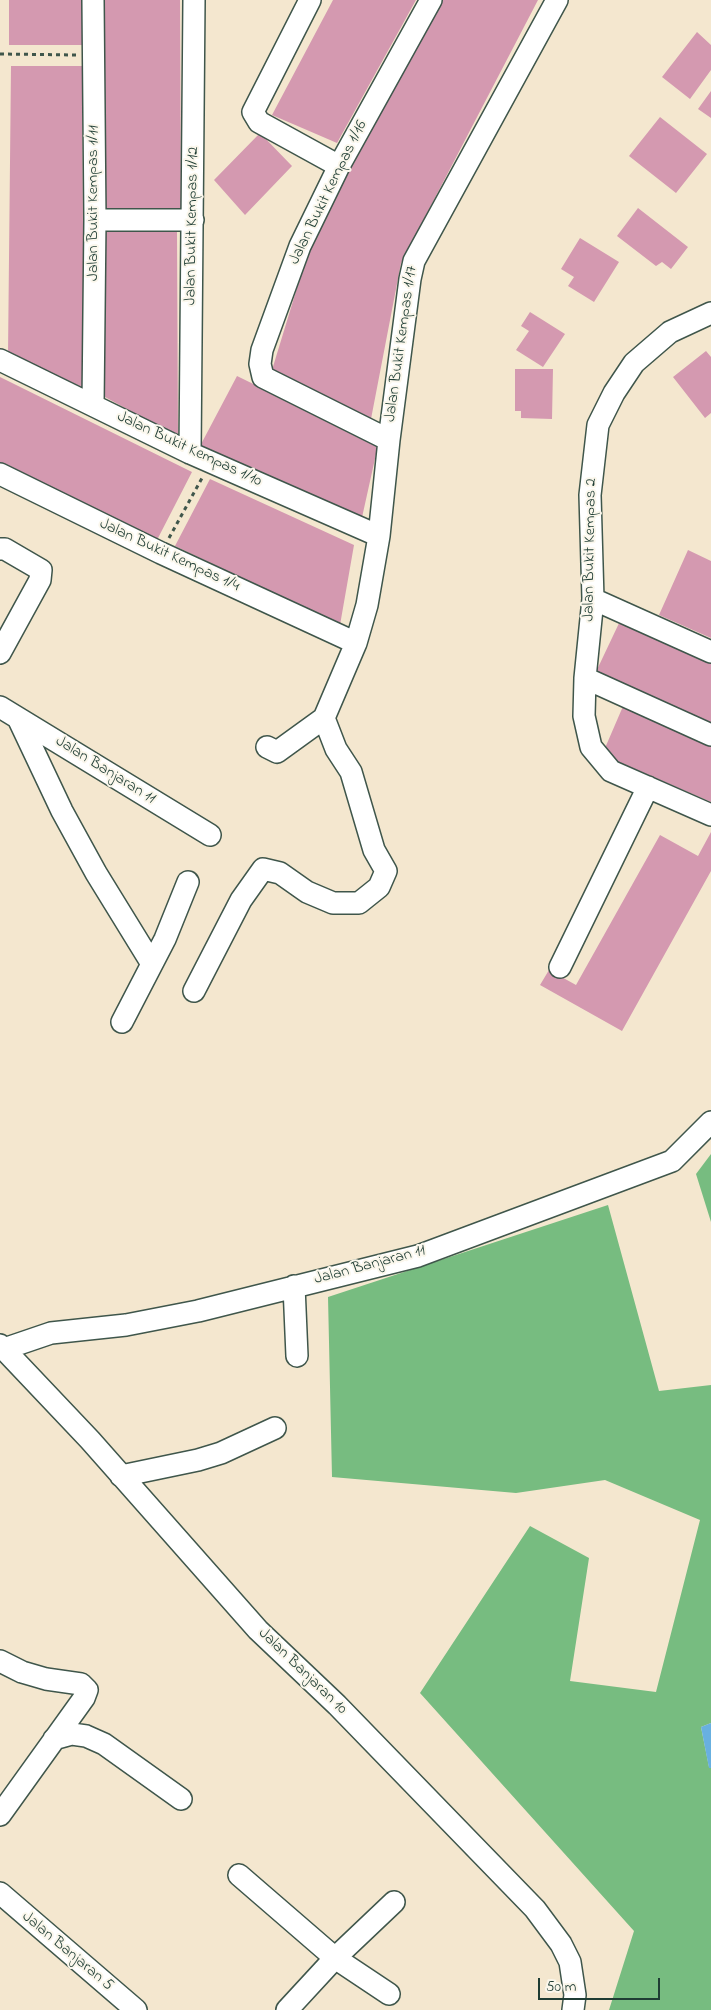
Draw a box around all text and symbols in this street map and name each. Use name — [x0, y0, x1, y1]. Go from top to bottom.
street label: Jalan Bukit Kempas 1/16 — [286, 118, 372, 268]
street label: Jalan Bukit Kempas 1/11 — [84, 125, 104, 281]
street label: Jalan Bukit Kempas 1/12 — [182, 146, 204, 306]
street label: Jalan Bukit Kempas 1/17 — [382, 265, 422, 423]
street label: Jalan Bukit Kempas 1/10 — [113, 408, 265, 492]
street label: Jalan Bukit Kempas 2 — [580, 478, 602, 622]
street label: Jalan Bukit Kempas 1/4 — [96, 515, 242, 597]
street label: Jalan Banjaran 11 — [51, 733, 159, 809]
street label: Jalan Banjaran 11 — [312, 1242, 428, 1290]
street label: Jalan Banjaran 10 — [254, 1625, 350, 1719]
street label: Jalan Banjaran 5 — [17, 1908, 117, 1996]
scale bar — [541, 1968, 664, 2000]
text: 50 m — [546, 1976, 576, 1998]

